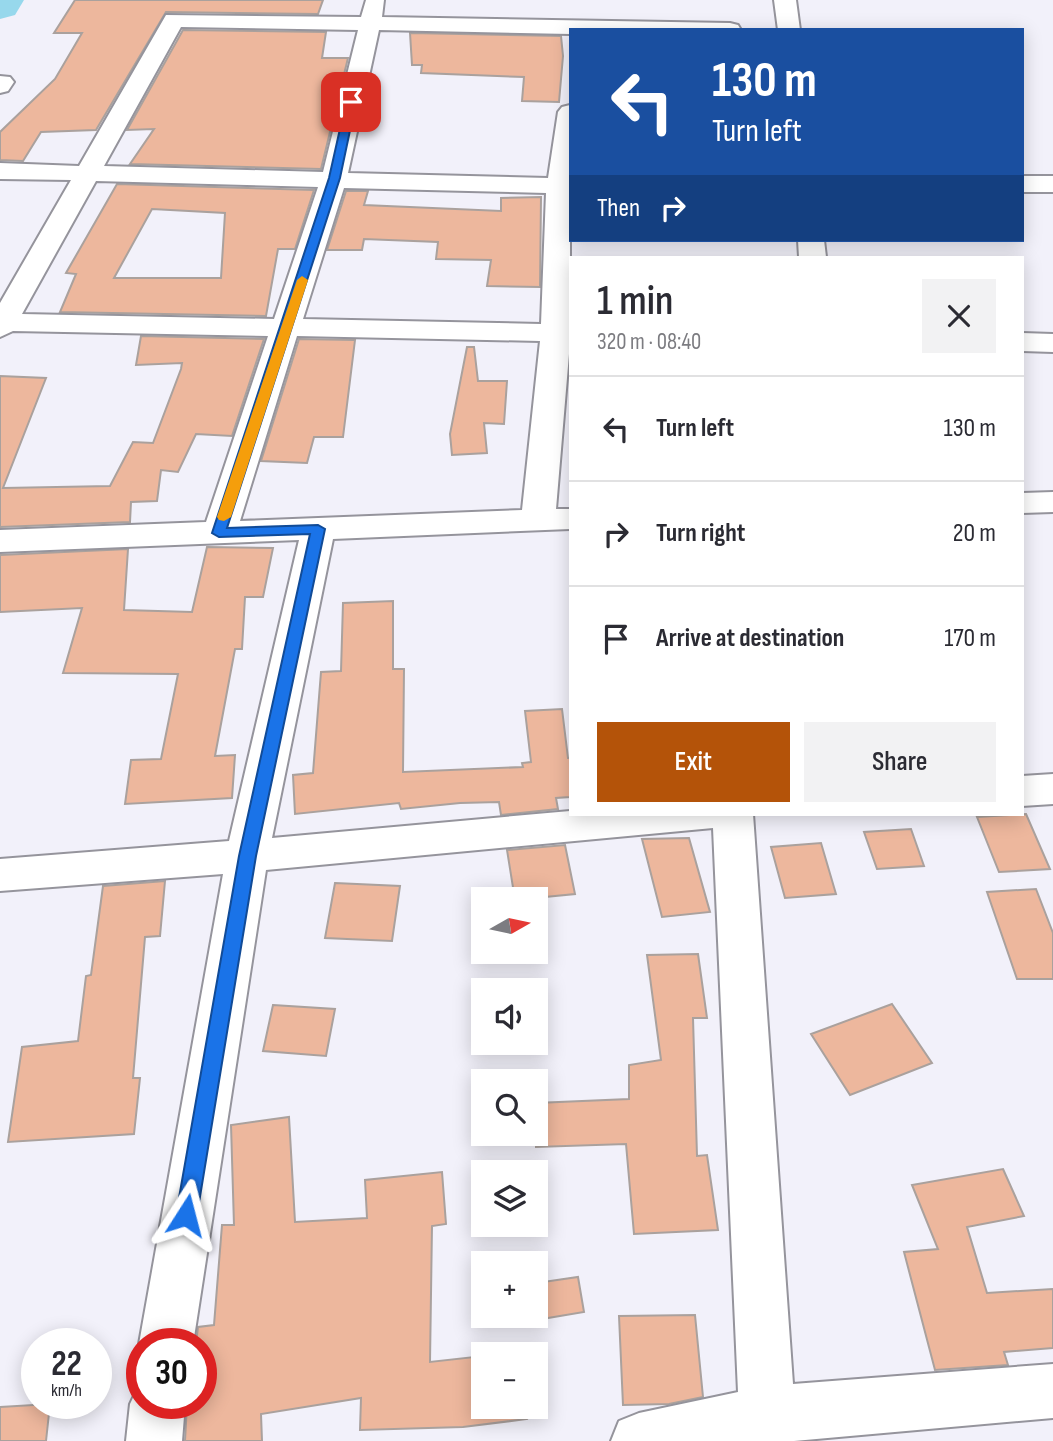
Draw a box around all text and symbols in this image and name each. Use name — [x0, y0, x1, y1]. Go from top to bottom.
text: 130 m — [712, 52, 817, 111]
icon: left — [597, 56, 688, 147]
pin — [321, 72, 381, 132]
icon: arrive — [332, 83, 370, 121]
text: Turn left — [712, 112, 802, 151]
icon: right — [654, 189, 692, 227]
text: Then — [597, 193, 640, 224]
text: 1 min — [597, 276, 673, 327]
button: close — [922, 279, 996, 353]
text: 320 m · 08:40 — [597, 328, 701, 356]
icon: left — [597, 410, 635, 448]
text: Turn left — [656, 413, 734, 444]
text: 130 m — [944, 413, 996, 444]
icon: right — [597, 515, 635, 553]
text: Turn right — [656, 518, 745, 549]
text: 20 m — [953, 518, 996, 549]
icon: arrive — [597, 620, 635, 658]
text: Arrive at destination — [656, 623, 844, 654]
text: 170 m — [944, 623, 996, 654]
button: Exit — [597, 722, 790, 802]
button: Share — [804, 722, 996, 802]
north arrow — [471, 887, 548, 964]
map controls — [471, 887, 548, 1419]
button: sound — [471, 978, 548, 1055]
button: search — [471, 1069, 548, 1146]
button: layers — [471, 1160, 548, 1237]
position arrow — [149, 1178, 223, 1252]
button: + — [471, 1251, 548, 1328]
speed limit sign: 30 — [126, 1328, 217, 1419]
button: − — [471, 1342, 548, 1419]
text: 22 — [51, 1343, 82, 1386]
text: km/h — [51, 1380, 82, 1401]

